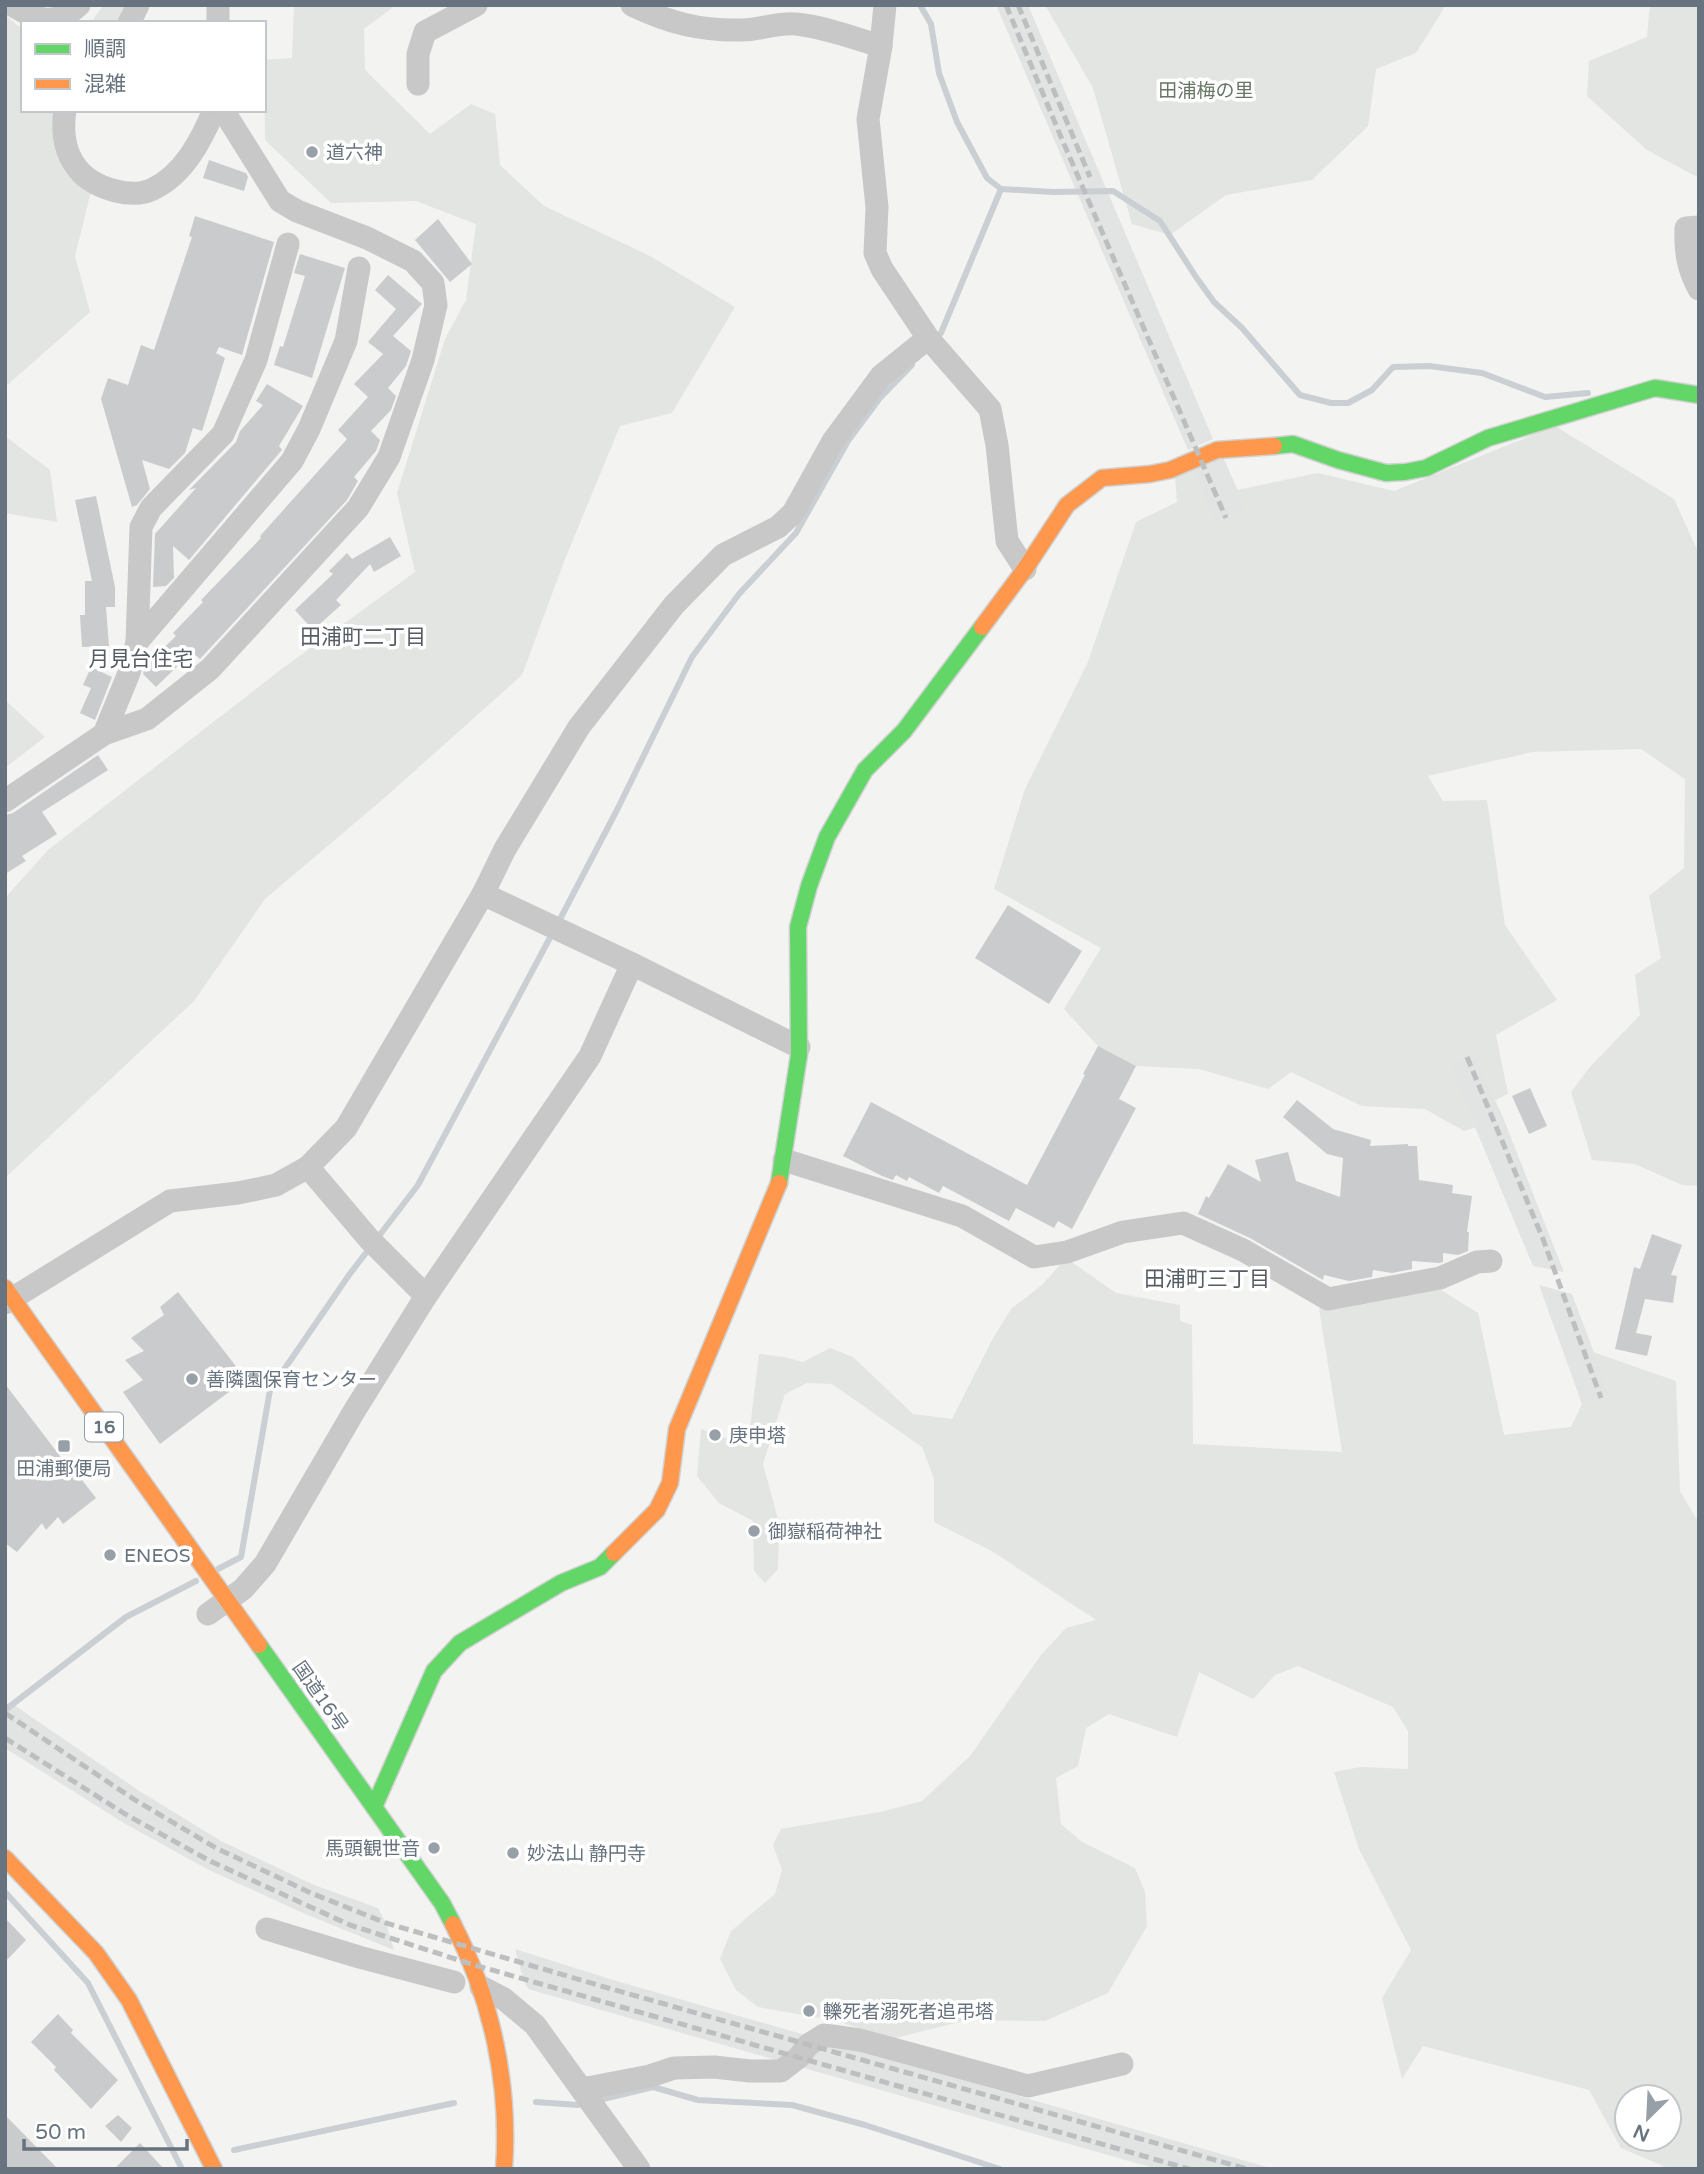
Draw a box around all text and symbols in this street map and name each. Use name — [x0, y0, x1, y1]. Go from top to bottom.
legend — [21, 21, 266, 112]
text: 順調 — [84, 37, 126, 62]
text: 混雑 — [84, 72, 126, 97]
park label: 田浦梅の里 — [1158, 80, 1254, 102]
place label: 道六神 — [326, 142, 383, 164]
marker: 道六神 — [304, 144, 320, 160]
district label: 田浦町二丁目 — [300, 625, 426, 650]
district label: 月見台住宅 — [89, 647, 194, 672]
district label: 田浦町三丁目 — [1144, 1267, 1270, 1292]
place label: 善隣園保育センター — [206, 1369, 377, 1391]
marker: 善隣園保育センター — [184, 1371, 200, 1387]
road number: 16 — [85, 1412, 123, 1442]
place label: 庚申塔 — [729, 1425, 786, 1447]
marker: 庚申塔 — [707, 1427, 723, 1443]
marker: 田浦郵便局 — [56, 1438, 72, 1454]
place label: 田浦郵便局 — [16, 1458, 112, 1480]
place label: 御嶽稲荷神社 — [768, 1521, 882, 1543]
marker: 御嶽稲荷神社 — [746, 1523, 762, 1539]
place label: ENEOS — [124, 1545, 191, 1567]
marker: ENEOS — [102, 1547, 118, 1563]
street label: 国道16号 — [288, 1657, 352, 1736]
place label: 馬頭観世音 — [325, 1838, 420, 1860]
marker: 馬頭観世音 — [426, 1840, 442, 1856]
place label: 妙法山 静円寺 — [527, 1843, 646, 1865]
marker: 妙法山 静円寺 — [505, 1845, 521, 1861]
place label: 轢死者溺死者追弔塔 — [823, 2001, 994, 2023]
marker: 轢死者溺死者追弔塔 — [801, 2003, 817, 2019]
north arrow — [1613, 2083, 1683, 2153]
scale bar — [24, 2108, 187, 2152]
text: N — [1630, 2119, 1653, 2146]
text: 50 m — [35, 2120, 86, 2145]

